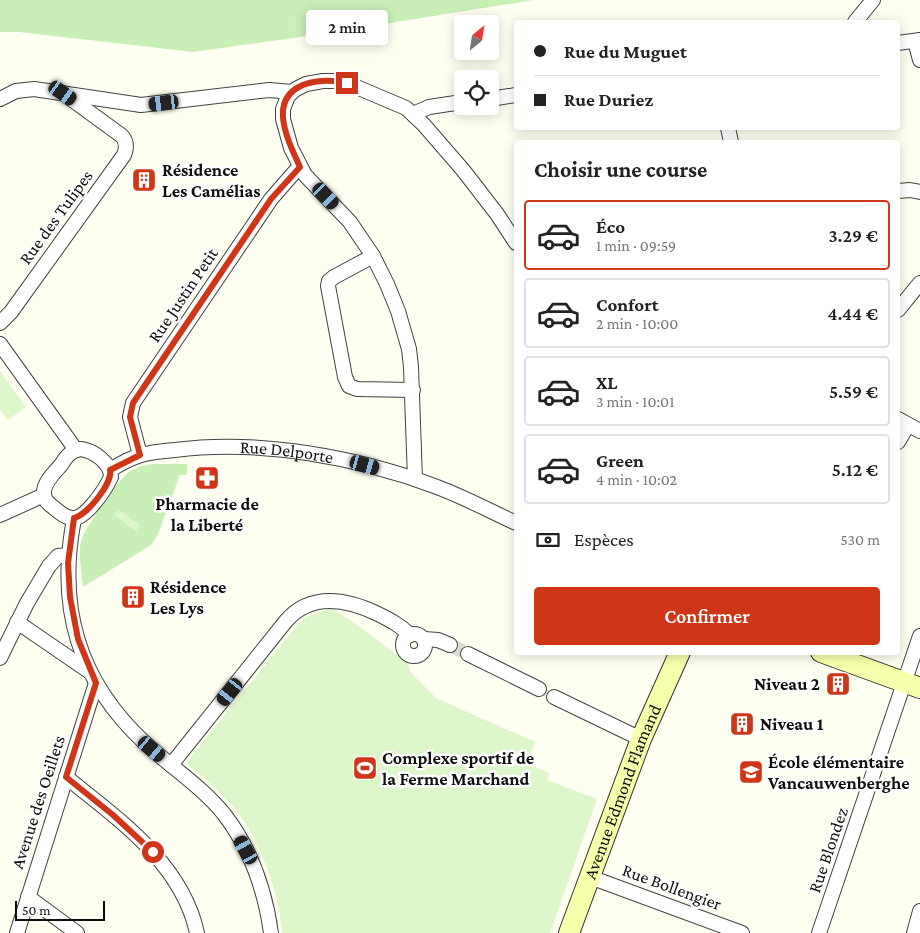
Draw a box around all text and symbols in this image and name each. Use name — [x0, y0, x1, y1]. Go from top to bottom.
callout: 2 min — [306, 11, 388, 46]
north arrow — [454, 15, 499, 60]
map controls — [454, 15, 499, 115]
text: 2 min — [328, 19, 366, 36]
text: Rue du Muguet — [564, 41, 687, 62]
button: locate — [454, 70, 499, 115]
route end — [336, 72, 358, 94]
car — [46, 78, 79, 108]
text: Rue Duriez — [564, 89, 653, 110]
car — [148, 94, 179, 112]
text: Choisir une course — [534, 157, 707, 182]
place label: Résidence Les Camélias — [162, 160, 261, 201]
street label: Rue des Tulipes — [15, 166, 97, 268]
building icon: Résidence Les Camélias — [131, 167, 157, 193]
car — [310, 180, 341, 212]
icon: car — [536, 213, 581, 258]
text: Éco — [596, 216, 625, 237]
text: 3.29 € — [829, 225, 878, 246]
text: 1 min · 09:59 — [596, 237, 676, 254]
street label: Rue Justin Petit — [144, 243, 223, 346]
icon: car — [536, 291, 581, 336]
text: Confort — [596, 294, 659, 315]
text: 4.44 € — [827, 303, 878, 324]
text: 2 min · 10:00 — [596, 315, 678, 332]
icon: car — [536, 369, 581, 414]
text: XL — [596, 372, 618, 393]
text: 5.59 € — [829, 381, 878, 402]
text: 3 min · 10:01 — [596, 393, 674, 410]
street label: Rue Delporte — [240, 437, 335, 467]
icon: car — [536, 447, 581, 492]
text: Green — [596, 450, 644, 471]
car — [348, 454, 381, 476]
text: 5.12 € — [832, 459, 878, 480]
pharmacy icon: Pharmacie de la Liberté — [194, 465, 220, 491]
text: 4 min · 10:02 — [596, 471, 677, 488]
place label: Pharmacie de la Liberté — [155, 494, 259, 535]
icon: cash — [534, 526, 562, 554]
text: Espèces — [574, 529, 634, 550]
text: 530 m — [840, 531, 880, 548]
place label: Résidence Les Lys — [150, 577, 227, 618]
building icon: Résidence Les Lys — [120, 584, 146, 610]
button: Confirmer — [534, 587, 880, 645]
building icon: Niveau 2 — [825, 671, 851, 697]
place label: Niveau 2 — [754, 674, 820, 694]
car — [214, 676, 245, 708]
street label: Avenue Edmond Flamand — [580, 701, 665, 882]
building icon: Niveau 1 — [729, 711, 755, 737]
place label: Niveau 1 — [760, 714, 824, 734]
street label: Avenue des Oeillets — [7, 733, 69, 871]
car — [135, 734, 168, 764]
place label: Complexe sportif de la Ferme Marchand — [382, 748, 534, 789]
place label: École élémentaire Vancauwenberghe — [767, 752, 910, 793]
sports icon: Complexe sportif de la Ferme Marchand — [352, 755, 378, 781]
school or university icon: École élémentaire Vancauwenberghe — [738, 759, 764, 785]
street label: Rue Blondez — [804, 804, 852, 895]
car — [232, 833, 259, 867]
route start — [142, 841, 164, 863]
street label: Rue Bollengier — [620, 860, 725, 914]
scale bar — [15, 898, 105, 921]
text: 50 m — [22, 902, 50, 918]

